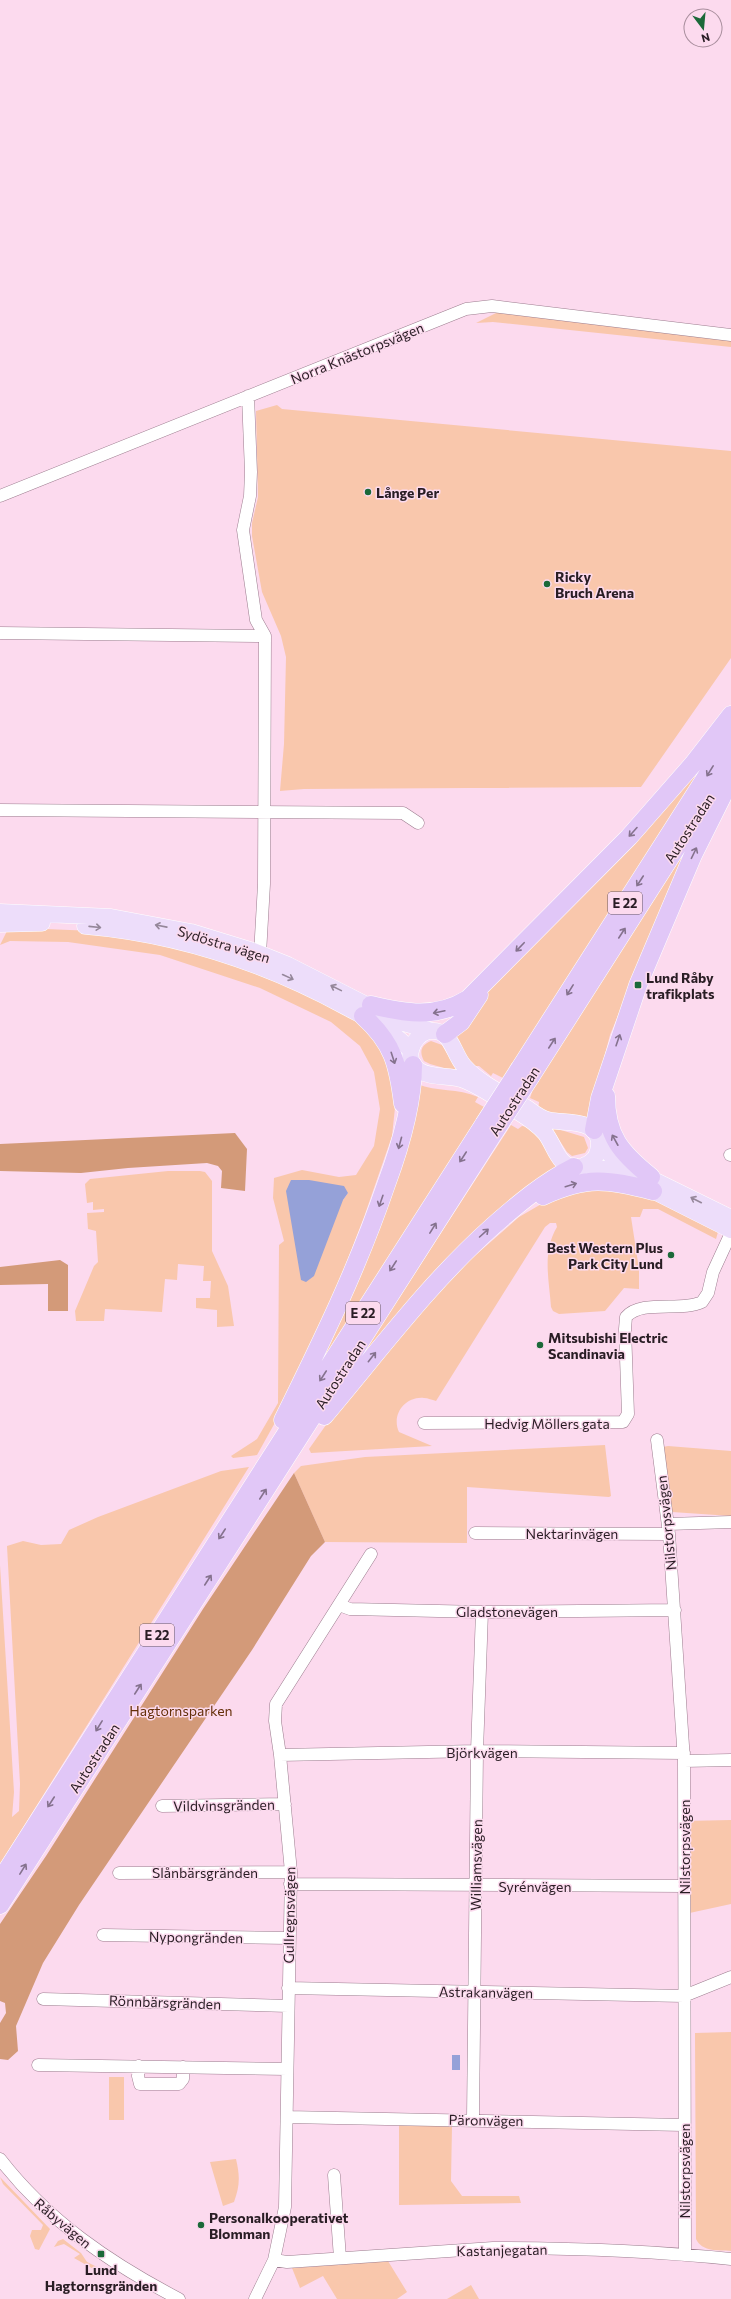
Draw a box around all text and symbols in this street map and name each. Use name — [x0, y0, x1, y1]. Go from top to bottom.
north arrow — [683, 8, 723, 48]
text: N — [700, 31, 712, 45]
street label: Norra Knästorpsvägen — [288, 319, 426, 387]
place label: Långe Per — [376, 484, 439, 501]
marker: Långe Per — [363, 487, 373, 497]
place label: Ricky Bruch Arena — [555, 568, 634, 601]
marker: Ricky Bruch Arena — [542, 579, 552, 589]
one-way arrow — [706, 765, 714, 776]
street label: Autostradan — [660, 790, 718, 866]
one-way arrow — [628, 827, 638, 837]
one-way arrow — [691, 848, 698, 860]
one-way arrow — [636, 875, 644, 886]
road number: E 22 — [608, 892, 642, 914]
one-way arrow — [155, 921, 168, 929]
street label: Sydöstra vägen — [176, 922, 272, 966]
one-way arrow — [88, 923, 101, 931]
one-way arrow — [618, 928, 626, 939]
one-way arrow — [515, 942, 525, 952]
place label: Lund Råby trafikplats — [646, 969, 715, 1002]
one-way arrow — [281, 974, 293, 981]
marker: Lund Råby trafikplats — [633, 980, 643, 990]
one-way arrow — [330, 984, 342, 991]
one-way arrow — [566, 984, 574, 995]
one-way arrow — [432, 1008, 445, 1016]
one-way arrow — [615, 1034, 623, 1046]
one-way arrow — [548, 1038, 556, 1049]
one-way arrow — [390, 1052, 398, 1064]
street label: Autostradan — [485, 1063, 543, 1139]
one-way arrow — [610, 1134, 618, 1146]
one-way arrow — [396, 1137, 403, 1150]
one-way arrow — [459, 1151, 467, 1162]
one-way arrow — [564, 1181, 577, 1188]
one-way arrow — [377, 1194, 384, 1207]
one-way arrow — [690, 1196, 702, 1203]
one-way arrow — [429, 1223, 437, 1234]
one-way arrow — [479, 1229, 490, 1238]
place label: Best Western Plus Park City Lund — [547, 1239, 663, 1272]
marker: Best Western Plus Park City Lund — [666, 1250, 676, 1260]
one-way arrow — [389, 1260, 397, 1271]
road number: E 22 — [346, 1302, 380, 1324]
place label: Mitsubishi Electric Scandinavia — [548, 1329, 668, 1362]
street label: Autostradan — [311, 1336, 369, 1412]
marker: Mitsubishi Electric Scandinavia — [535, 1340, 545, 1350]
one-way arrow — [368, 1351, 376, 1362]
one-way arrow — [319, 1370, 327, 1381]
street label: Hedvig Möllers gata — [484, 1415, 610, 1432]
street label: Nilstorpsvägen — [653, 1475, 679, 1571]
one-way arrow — [259, 1489, 267, 1500]
street label: Nektarinvägen — [526, 1525, 618, 1542]
one-way arrow — [217, 1528, 225, 1540]
one-way arrow — [204, 1574, 212, 1585]
street label: Gladstonevägen — [456, 1603, 558, 1620]
road number: E 22 — [140, 1624, 174, 1646]
one-way arrow — [134, 1684, 142, 1695]
park label: Hagtornsparken — [129, 1702, 233, 1719]
street label: Autostradan — [65, 1720, 123, 1796]
one-way arrow — [95, 1720, 103, 1731]
street label: Björkvägen — [446, 1744, 518, 1761]
one-way arrow — [46, 1796, 54, 1808]
street label: Vildvinsgränden — [173, 1796, 275, 1814]
street label: Nilstorpsvägen — [676, 1799, 693, 1895]
street label: Williamsvägen — [467, 1819, 485, 1911]
one-way arrow — [19, 1864, 27, 1875]
street label: Slånbärsgränden — [152, 1864, 258, 1881]
street label: Gullregnsvägen — [280, 1866, 298, 1964]
street label: Syrénvägen — [499, 1878, 571, 1895]
street label: Nypongränden — [149, 1928, 243, 1946]
street label: Astrakanvägen — [439, 1983, 533, 2001]
street label: Rönnbärsgränden — [109, 1992, 221, 2012]
street label: Päronvägen — [448, 2111, 524, 2129]
street label: Nilstorpsvägen — [676, 2123, 693, 2219]
street label: Råbyvägen — [31, 2194, 95, 2252]
place label: Personalkooperativet Blomman — [209, 2209, 349, 2242]
marker: Personalkooperativet Blomman — [196, 2220, 206, 2230]
street label: Kastanjegatan — [456, 2241, 548, 2259]
marker: Lund Hagtornsgränden — [96, 2249, 106, 2259]
place label: Lund Hagtornsgränden — [45, 2261, 157, 2294]

